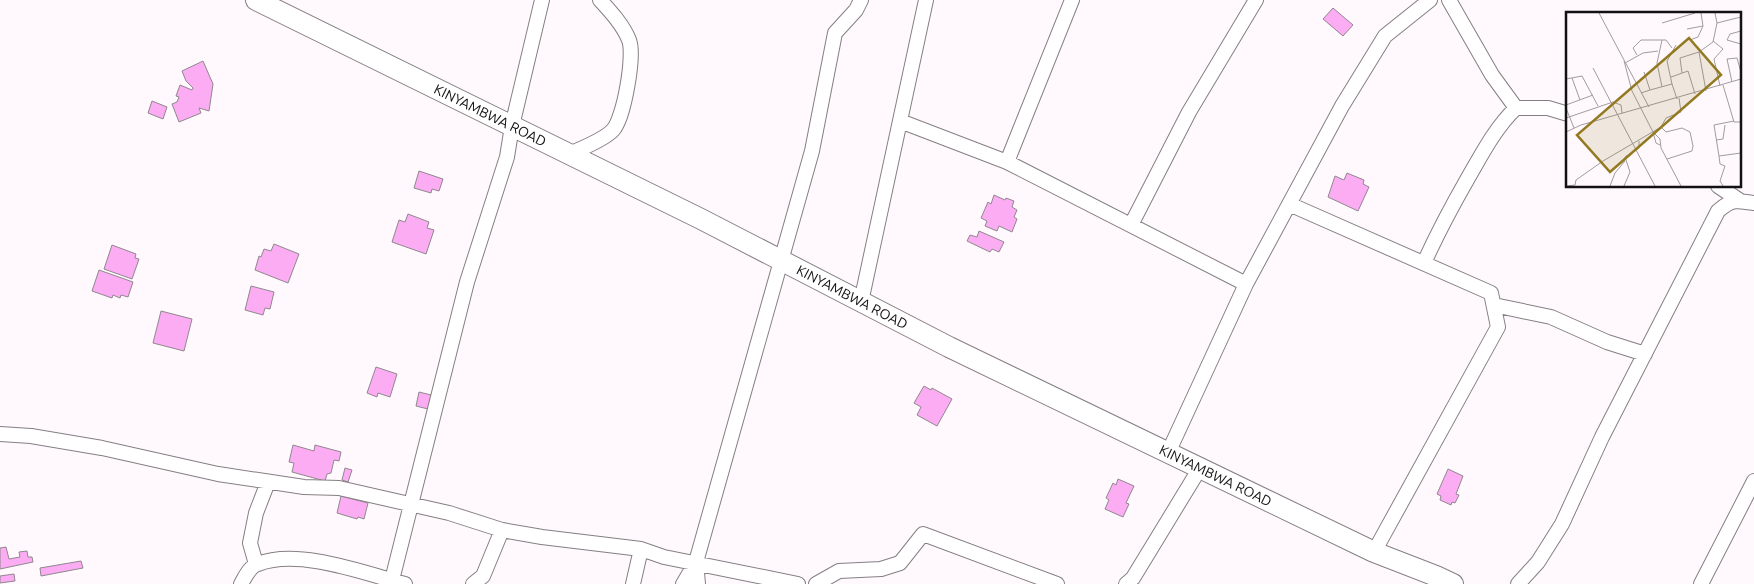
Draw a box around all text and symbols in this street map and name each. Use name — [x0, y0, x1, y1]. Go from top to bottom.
inset map — [1566, 12, 1742, 188]
street label: KINYAMBWA ROAD — [431, 81, 549, 150]
street label: KINYAMBWA ROAD — [794, 262, 911, 332]
street label: KINYAMBWA ROAD — [1157, 442, 1275, 510]

